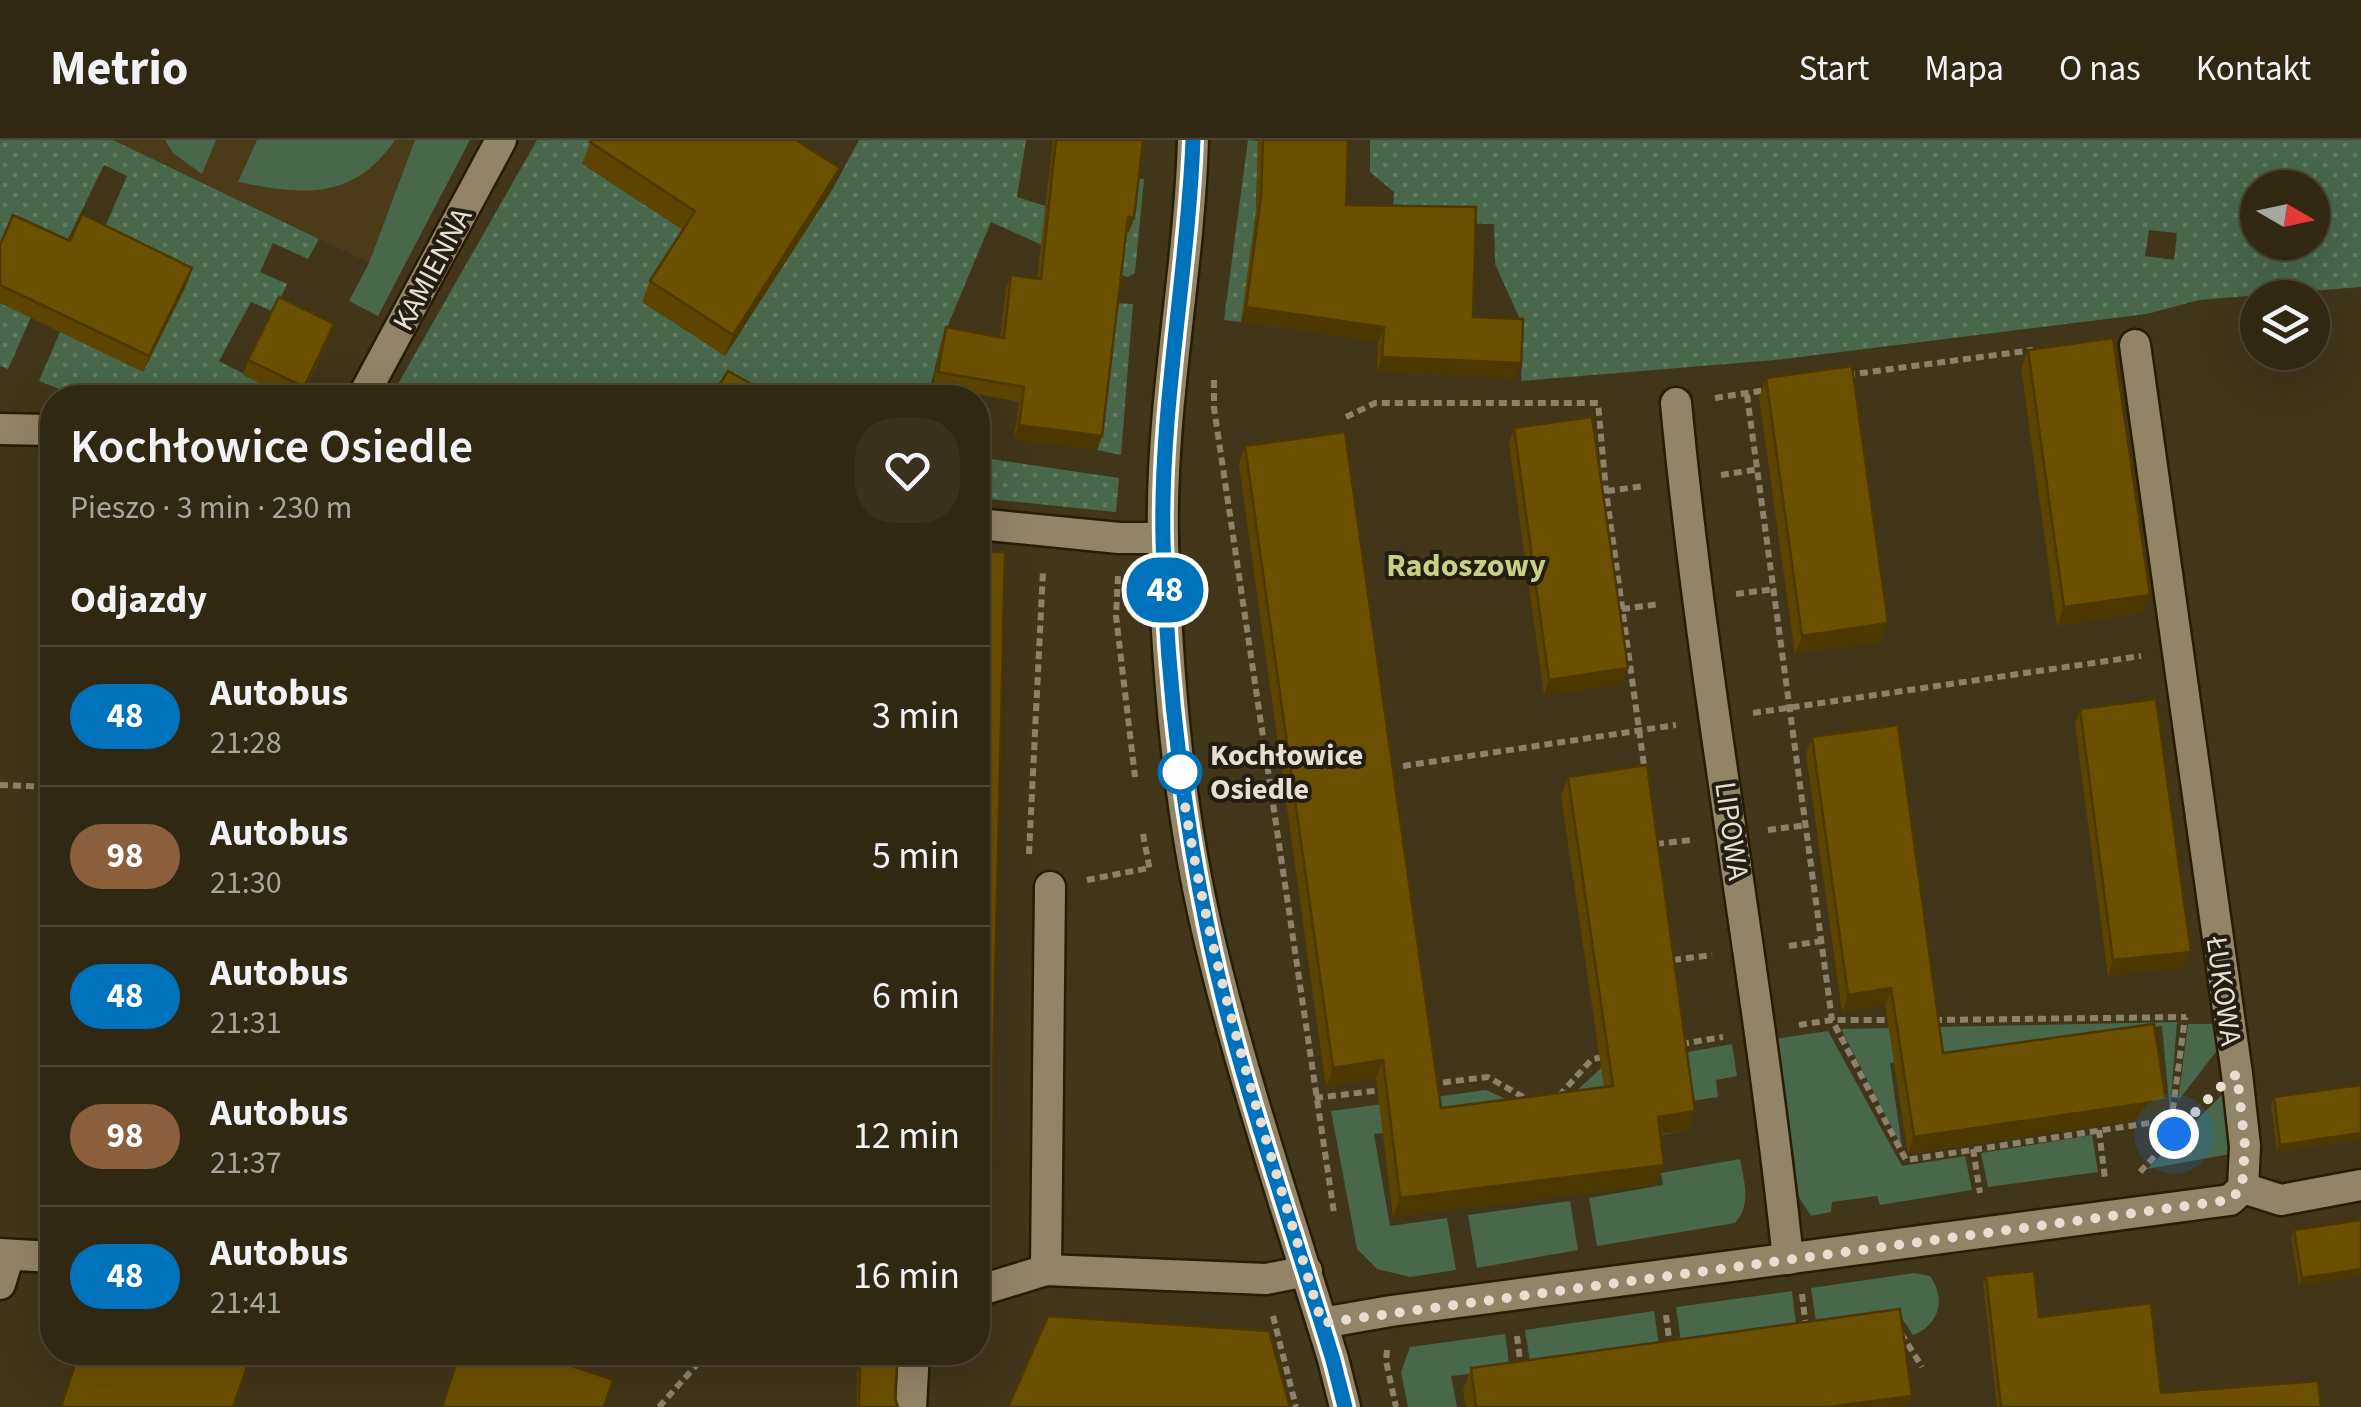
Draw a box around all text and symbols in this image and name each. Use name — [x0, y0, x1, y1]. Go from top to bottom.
text: Metrio — [50, 35, 188, 103]
text: Start — [1799, 44, 1869, 94]
text: Mapa — [1924, 44, 2004, 94]
text: O nas — [2059, 44, 2141, 94]
text: Kontakt — [2196, 44, 2311, 94]
north arrow — [2240, 170, 2330, 260]
map controls — [2240, 170, 2330, 370]
street label: KAMIENNA — [382, 199, 483, 338]
button: layers — [2240, 280, 2330, 370]
text: Kochłowice Osiedle — [70, 413, 473, 481]
button: heart — [855, 418, 960, 523]
text: Pieszo · 3 min · 230 m — [70, 485, 352, 531]
district label: Radoszowy — [1386, 543, 1546, 589]
line badge: 48 — [1120, 558, 1210, 622]
text: 48 — [1147, 565, 1183, 615]
text: Odjazdy — [70, 573, 207, 627]
text: Autobus — [210, 666, 348, 720]
text: 3 min — [872, 689, 960, 743]
text: 48 — [107, 691, 143, 741]
text: 21:28 — [210, 720, 282, 766]
place label: Kochłowice Osiedle — [1210, 734, 1363, 811]
marker: Kochłowice Osiedle — [1159, 751, 1201, 793]
street label: LIPOWA — [1703, 779, 1760, 884]
text: Autobus — [210, 806, 348, 860]
text: 5 min — [872, 829, 960, 883]
text: 98 — [107, 831, 143, 881]
text: 21:30 — [210, 860, 282, 906]
street label: ŁUKOWA — [2194, 933, 2253, 1049]
text: Autobus — [210, 946, 348, 1000]
text: 6 min — [872, 969, 960, 1023]
text: 48 — [107, 971, 143, 1021]
text: 21:31 — [210, 1000, 282, 1046]
text: Autobus — [210, 1086, 348, 1140]
text: 12 min — [853, 1109, 960, 1163]
your location — [2149, 1109, 2199, 1159]
text: 98 — [107, 1111, 143, 1161]
text: 21:37 — [210, 1140, 282, 1186]
text: Autobus — [210, 1226, 348, 1280]
text: 16 min — [853, 1249, 960, 1303]
text: 48 — [107, 1251, 143, 1301]
text: 21:41 — [210, 1280, 282, 1326]

